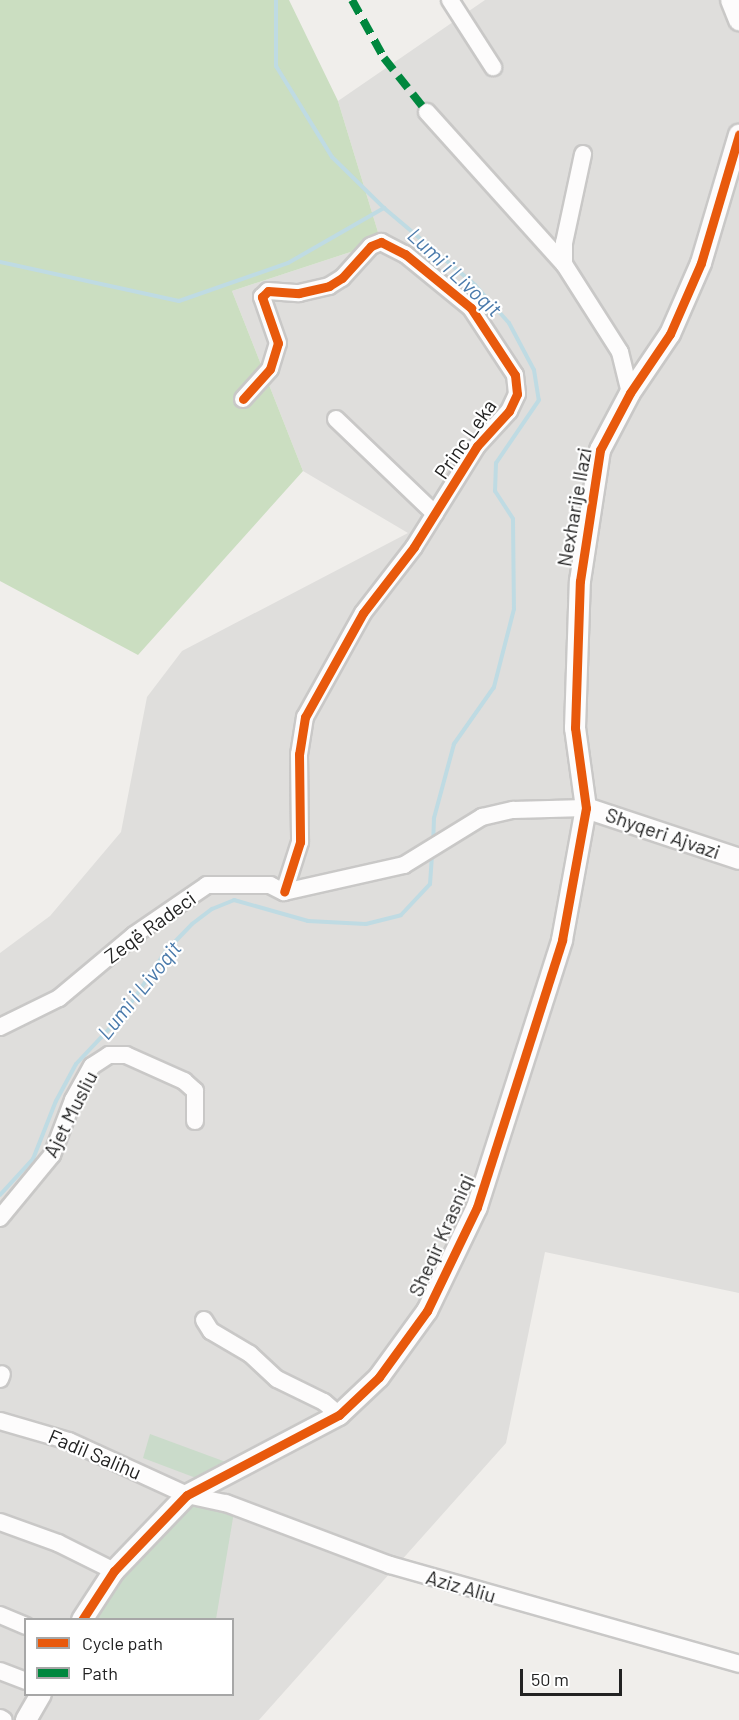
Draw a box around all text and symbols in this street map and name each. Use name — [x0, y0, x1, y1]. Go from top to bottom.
water label: Lumi i Livoqit — [403, 222, 507, 322]
street label: Princ Leka — [429, 395, 501, 483]
street label: Nexharije Ilazi — [552, 446, 596, 568]
street label: Shyqeri Ajvazi — [603, 802, 723, 864]
street label: Zeqë Radeci — [100, 886, 200, 968]
water label: Lumi i Livoqit — [92, 936, 186, 1044]
street label: Ajet Musliu — [38, 1067, 102, 1161]
street label: Sheqir Krasniqi — [403, 1170, 479, 1300]
street label: Fadil Salihu — [45, 1424, 145, 1484]
street label: Aziz Aliu — [423, 1565, 499, 1607]
legend — [24, 1618, 234, 1696]
text: Cycle path — [82, 1632, 163, 1654]
scale bar — [523, 1657, 625, 1695]
text: Path — [82, 1662, 118, 1684]
text: 50 m — [531, 1668, 569, 1690]

